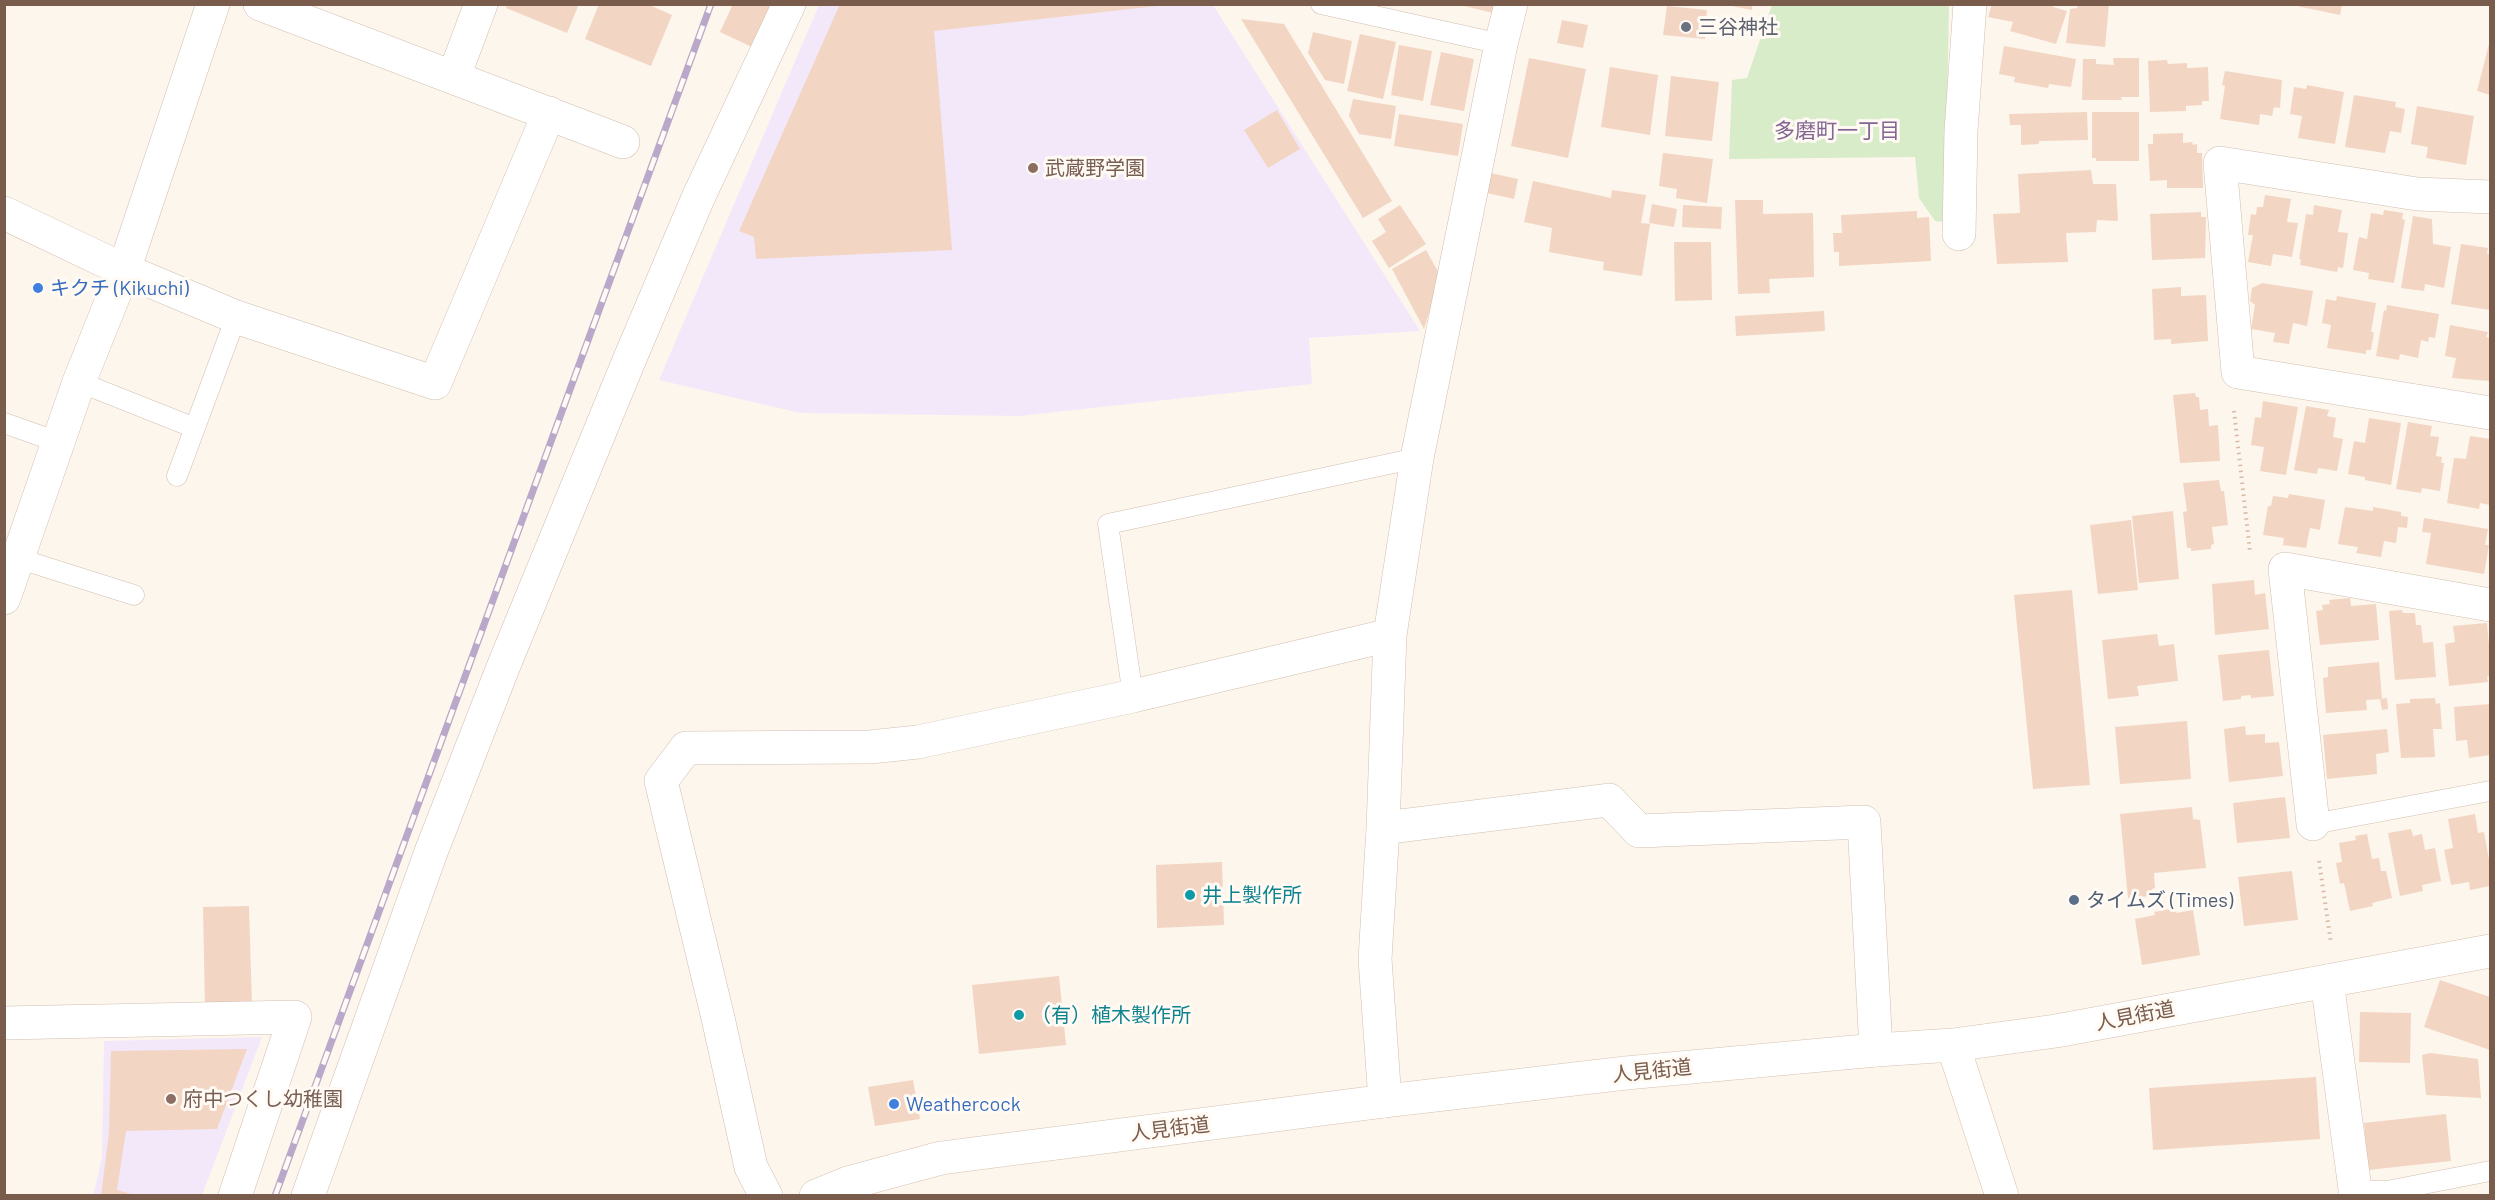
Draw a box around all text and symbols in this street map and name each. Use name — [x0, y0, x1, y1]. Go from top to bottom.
place label: 三谷神社 — [1698, 15, 1778, 39]
marker: 三谷神社 — [1679, 20, 1693, 34]
district label: 多磨町一丁目 — [1774, 118, 1900, 144]
place label: 武蔵野学園 — [1045, 156, 1145, 180]
marker: 武蔵野学園 — [1026, 161, 1040, 175]
place label: キクチ (Kikuchi) — [50, 276, 189, 300]
marker: キクチ (Kikuchi) — [31, 281, 45, 295]
place label: 井上製作所 — [1202, 883, 1302, 907]
marker: 井上製作所 — [1183, 888, 1197, 902]
place label: タイムズ (Times) — [2086, 888, 2233, 912]
marker: タイムズ (Times) — [2067, 893, 2081, 907]
street label: 人見街道 — [2093, 997, 2177, 1035]
place label: （有）植木製作所 — [1031, 1003, 1191, 1027]
marker: （有）植木製作所 — [1012, 1008, 1026, 1022]
street label: 人見街道 — [1611, 1055, 1693, 1087]
place label: 府中つくし幼稚園 — [183, 1087, 343, 1111]
marker: 府中つくし幼稚園 — [164, 1092, 178, 1106]
place label: Weathercock — [906, 1092, 1021, 1116]
marker: Weathercock — [887, 1097, 901, 1111]
street label: 人見街道 — [1129, 1112, 1211, 1146]

